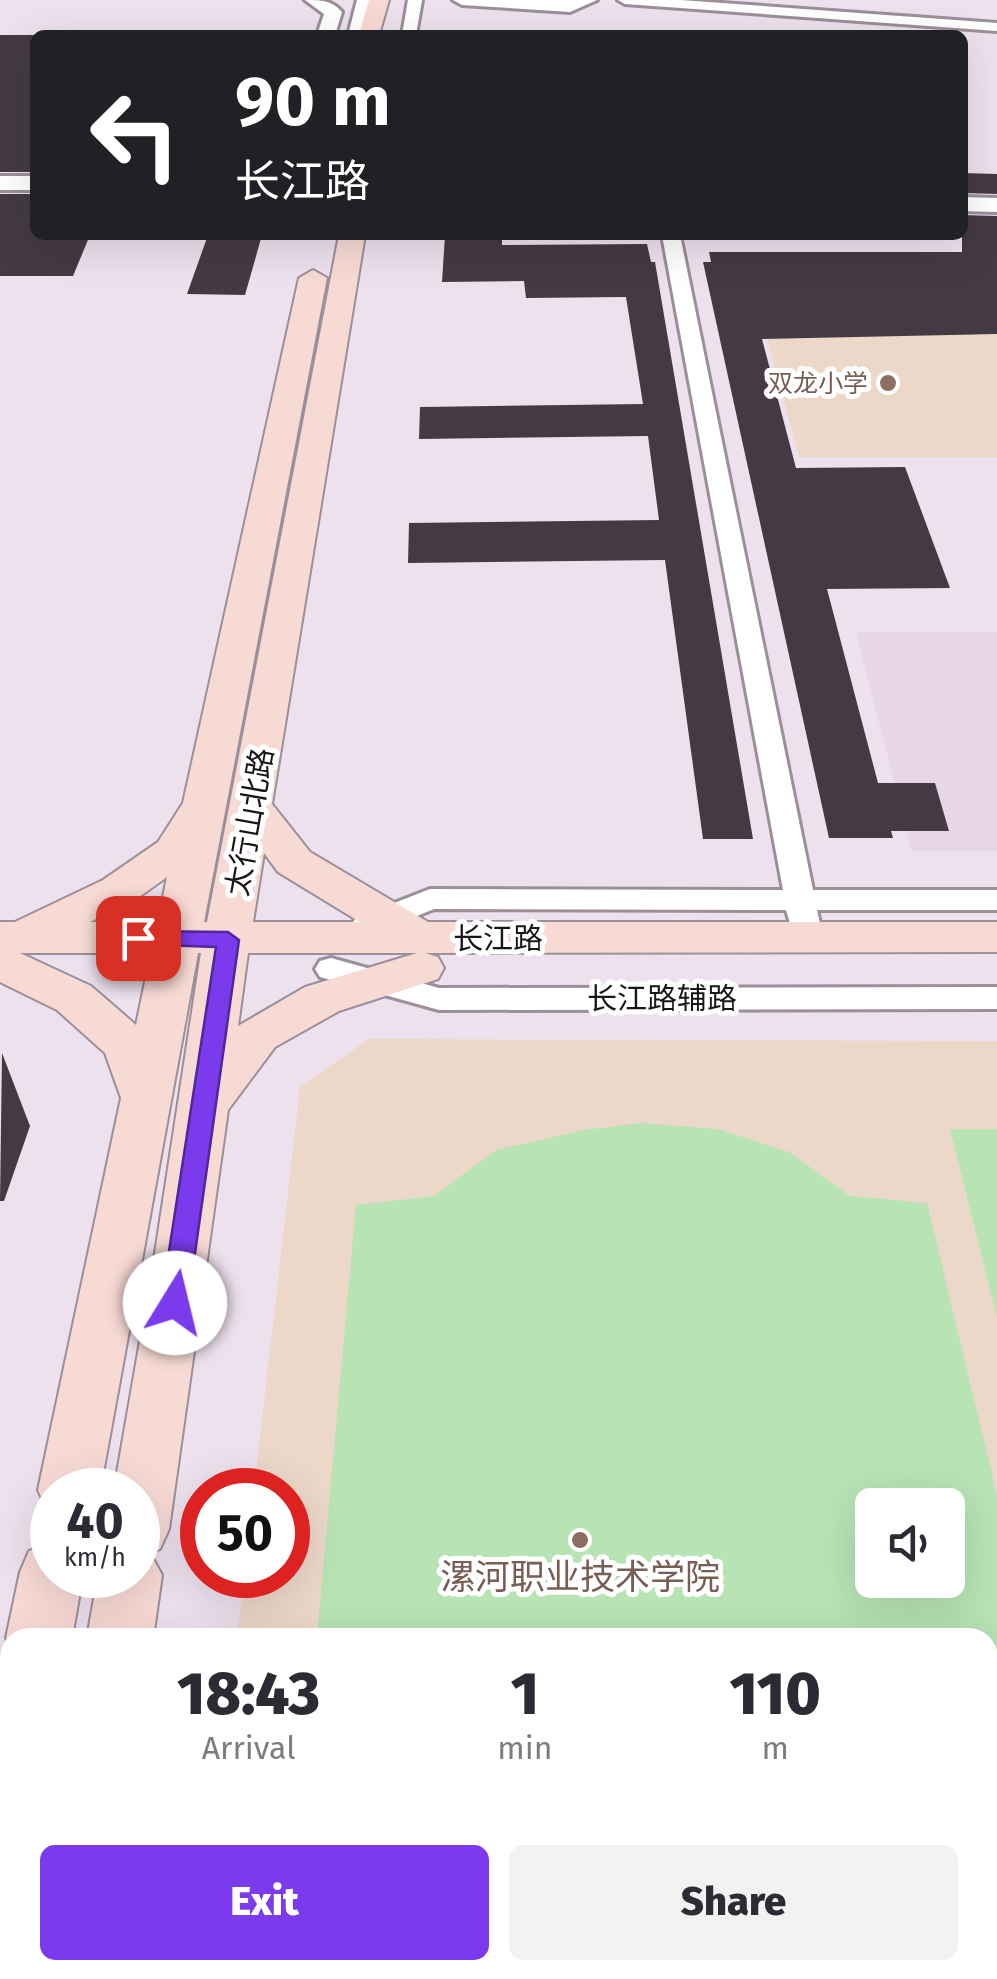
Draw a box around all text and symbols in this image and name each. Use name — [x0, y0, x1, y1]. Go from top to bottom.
text: 90 m — [235, 60, 391, 144]
icon: left — [70, 70, 200, 200]
text: 长江路 — [235, 155, 370, 209]
place label: 双龙小学 — [768, 369, 868, 399]
marker: 双龙小学 — [877, 372, 899, 394]
street label: 太行山北路 — [219, 745, 281, 899]
pin — [96, 896, 181, 981]
icon: arrive — [111, 911, 166, 966]
street label: 长江路 — [453, 921, 543, 957]
street label: 长江路辅路 — [587, 981, 737, 1017]
position arrow — [123, 1251, 227, 1355]
speed limit sign: 50 — [180, 1468, 310, 1598]
map controls — [855, 1488, 965, 1598]
button: sound — [855, 1488, 965, 1598]
text: 40 — [66, 1491, 124, 1551]
marker: 漯河职业技术学院 — [569, 1529, 591, 1551]
text: km/h — [64, 1543, 126, 1573]
place label: 漯河职业技术学院 — [440, 1556, 720, 1598]
text: 18:43 — [177, 1658, 320, 1730]
text: 1 — [511, 1658, 539, 1730]
text: 110 — [730, 1658, 821, 1730]
text: Arrival — [202, 1729, 296, 1767]
text: min — [497, 1729, 552, 1767]
text: m — [761, 1729, 789, 1767]
button: Exit — [40, 1845, 489, 1960]
button: Share — [509, 1845, 958, 1960]

